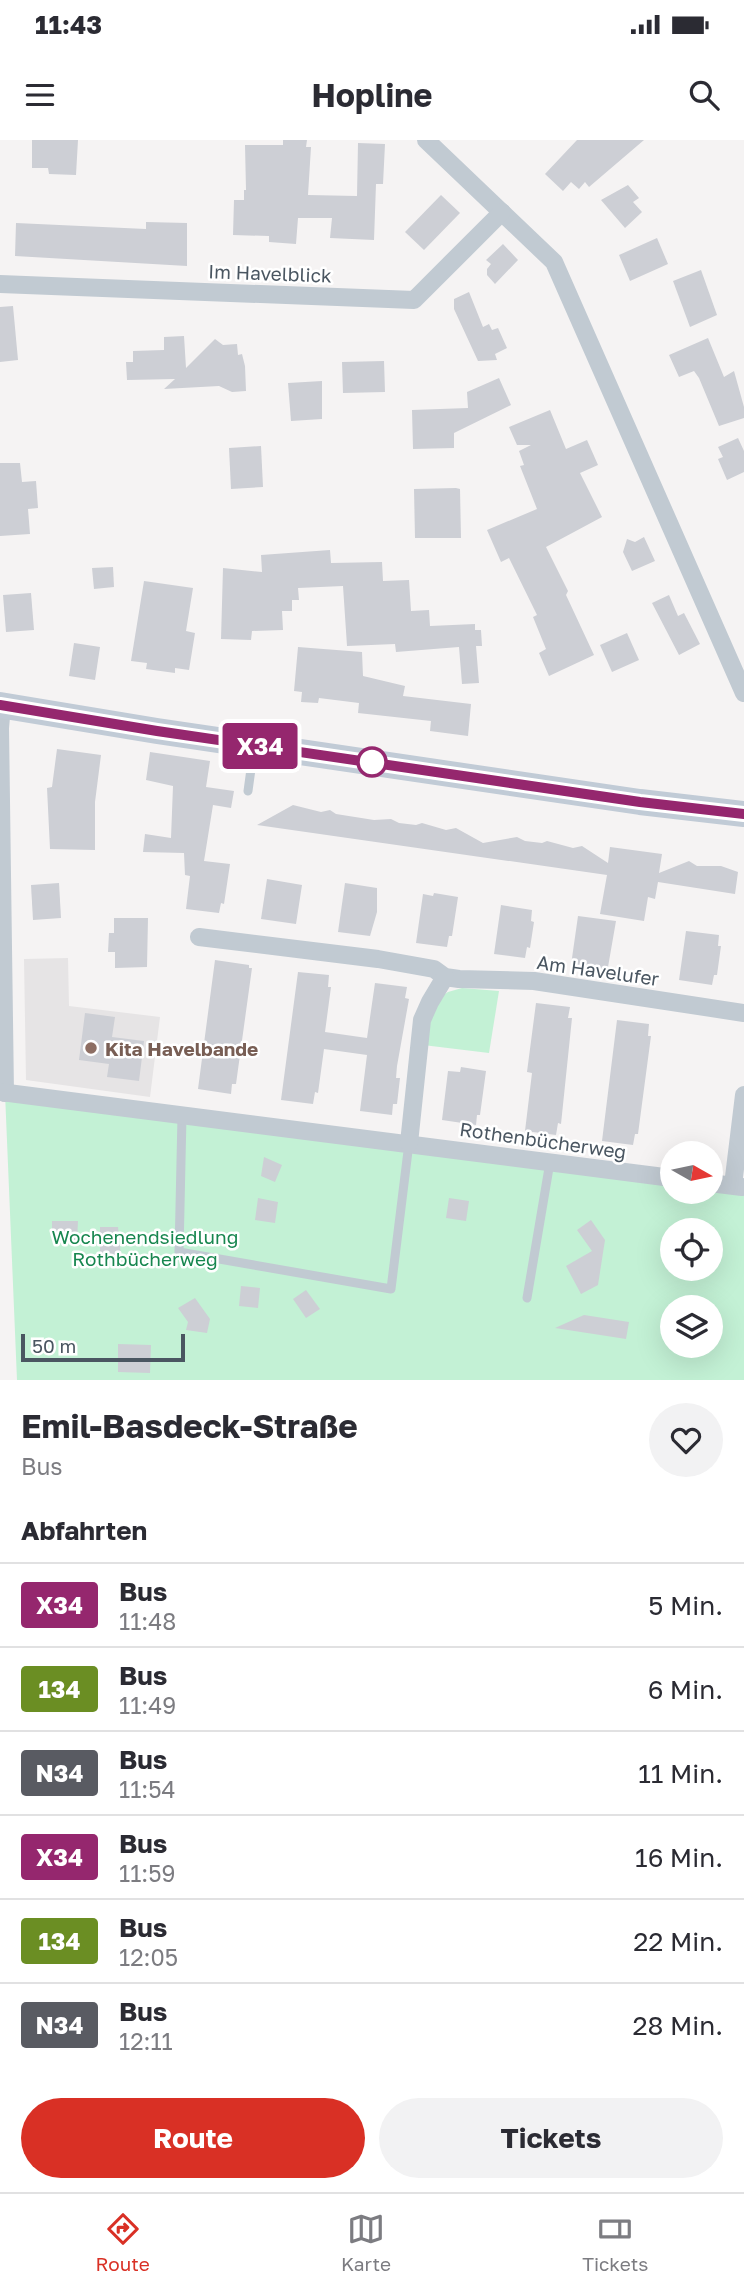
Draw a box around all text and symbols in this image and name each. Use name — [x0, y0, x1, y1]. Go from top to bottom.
text: 11:43 — [35, 9, 102, 40]
icon: menu — [21, 76, 59, 114]
text: Hopline — [312, 76, 432, 114]
icon: search — [685, 76, 723, 114]
street label: Im Havelblick — [208, 259, 332, 287]
line badge: X34 — [220, 723, 300, 769]
text: X34 — [237, 731, 283, 760]
unlabelled marker — [357, 747, 387, 777]
street label: Am Havelufer — [535, 950, 661, 990]
place label: Kita Havelbande — [105, 1037, 258, 1060]
marker: Kita Havelbande — [83, 1040, 99, 1056]
street label: Rothenbücherweg — [458, 1117, 628, 1163]
north arrow — [660, 1141, 723, 1204]
map controls — [660, 1141, 723, 1358]
button: locate — [660, 1218, 723, 1281]
park label: Wochenendsiedlung Rothbücherweg — [52, 1225, 238, 1270]
button: layers — [660, 1295, 723, 1358]
scale bar — [21, 1331, 186, 1363]
text: 50 m — [32, 1334, 76, 1357]
button: heart — [649, 1403, 723, 1477]
text: Emil-Basdeck-Straße — [21, 1406, 358, 1445]
text: Bus — [21, 1452, 63, 1480]
text: Abfahrten — [21, 1515, 147, 1546]
text: Bus — [119, 1576, 167, 1607]
text: X34 — [36, 1590, 83, 1619]
text: 5 Min. — [648, 1590, 723, 1621]
text: 11:48 — [119, 1607, 176, 1635]
text: Bus — [119, 1660, 167, 1691]
text: 134 — [39, 1674, 81, 1703]
text: 6 Min. — [648, 1674, 723, 1705]
text: 11:49 — [119, 1691, 176, 1719]
text: Bus — [119, 1744, 167, 1775]
text: N34 — [36, 1758, 83, 1787]
text: 11 Min. — [638, 1758, 723, 1789]
text: 11:54 — [119, 1775, 176, 1803]
text: Bus — [119, 1828, 167, 1859]
text: X34 — [36, 1842, 83, 1871]
text: 16 Min. — [635, 1842, 723, 1873]
text: 11:59 — [119, 1859, 175, 1887]
text: Bus — [119, 1912, 167, 1943]
text: 134 — [39, 1926, 81, 1955]
text: 22 Min. — [633, 1926, 723, 1957]
text: 12:05 — [119, 1943, 178, 1971]
text: Bus — [119, 1996, 167, 2027]
text: N34 — [36, 2010, 83, 2039]
text: 28 Min. — [632, 2010, 723, 2041]
text: 12:11 — [119, 2027, 173, 2055]
button: Route — [21, 2098, 365, 2178]
button: Tickets — [379, 2098, 723, 2178]
tab: Route — [96, 2210, 150, 2275]
tab: Karte — [341, 2210, 391, 2275]
tab: Tickets — [582, 2210, 648, 2275]

